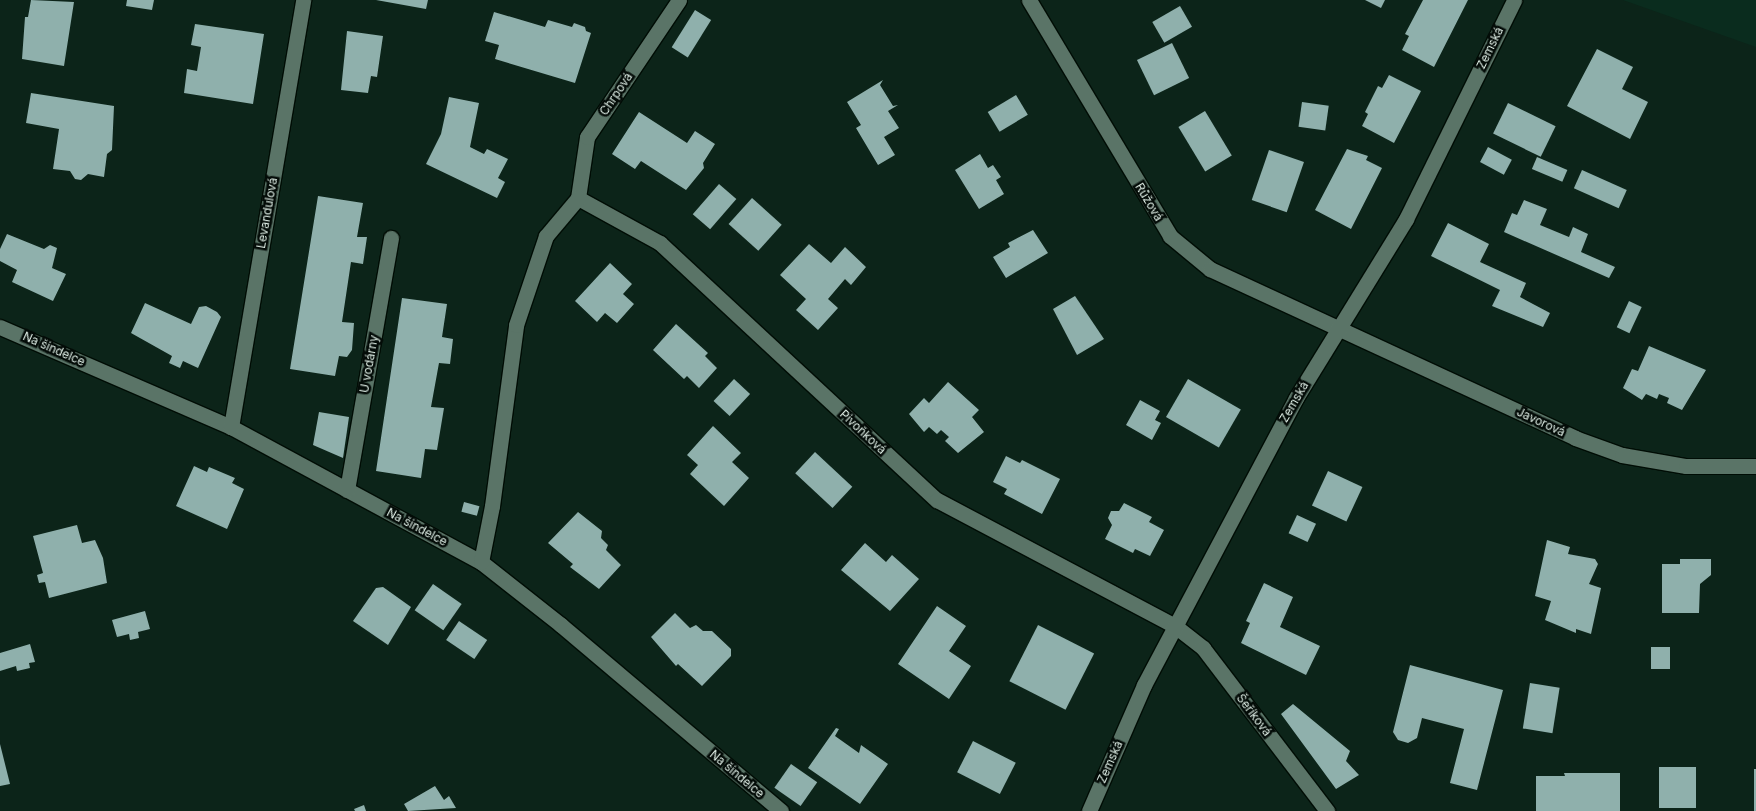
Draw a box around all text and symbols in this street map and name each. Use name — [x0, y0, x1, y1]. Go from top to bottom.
street label: Zemská — [1474, 25, 1506, 71]
street label: Chrpová — [597, 70, 635, 118]
street label: Levandulová — [254, 176, 280, 250]
street label: Růžová — [1132, 180, 1166, 224]
street label: Na šindelce — [21, 329, 87, 369]
street label: U vodárny — [357, 334, 381, 394]
street label: Zemská — [1277, 379, 1311, 425]
street label: Javorová — [1514, 405, 1568, 439]
street label: Pivoňková — [837, 407, 889, 457]
street label: Na šindelce — [384, 505, 450, 549]
street label: Šeříková — [1234, 691, 1274, 739]
street label: Zemská — [1094, 739, 1126, 785]
street label: Na šindelce — [707, 747, 767, 801]

